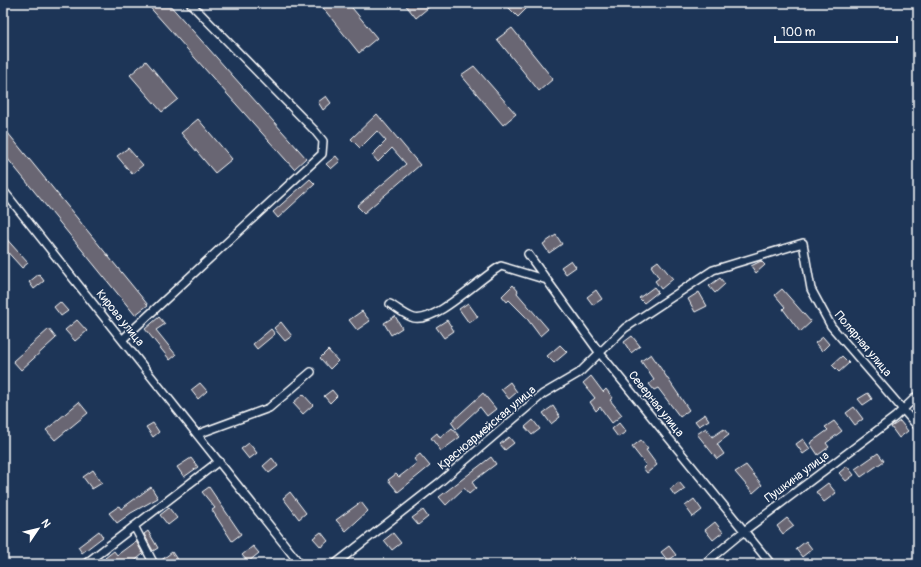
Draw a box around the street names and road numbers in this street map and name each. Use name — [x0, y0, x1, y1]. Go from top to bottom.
street label: Кирова улица — [93, 287, 148, 350]
street label: Полярная улица — [831, 308, 895, 380]
street label: Северная улица — [625, 368, 687, 440]
street label: Красноармейская улица — [435, 382, 539, 473]
street label: Пушкина улица — [762, 448, 832, 506]

